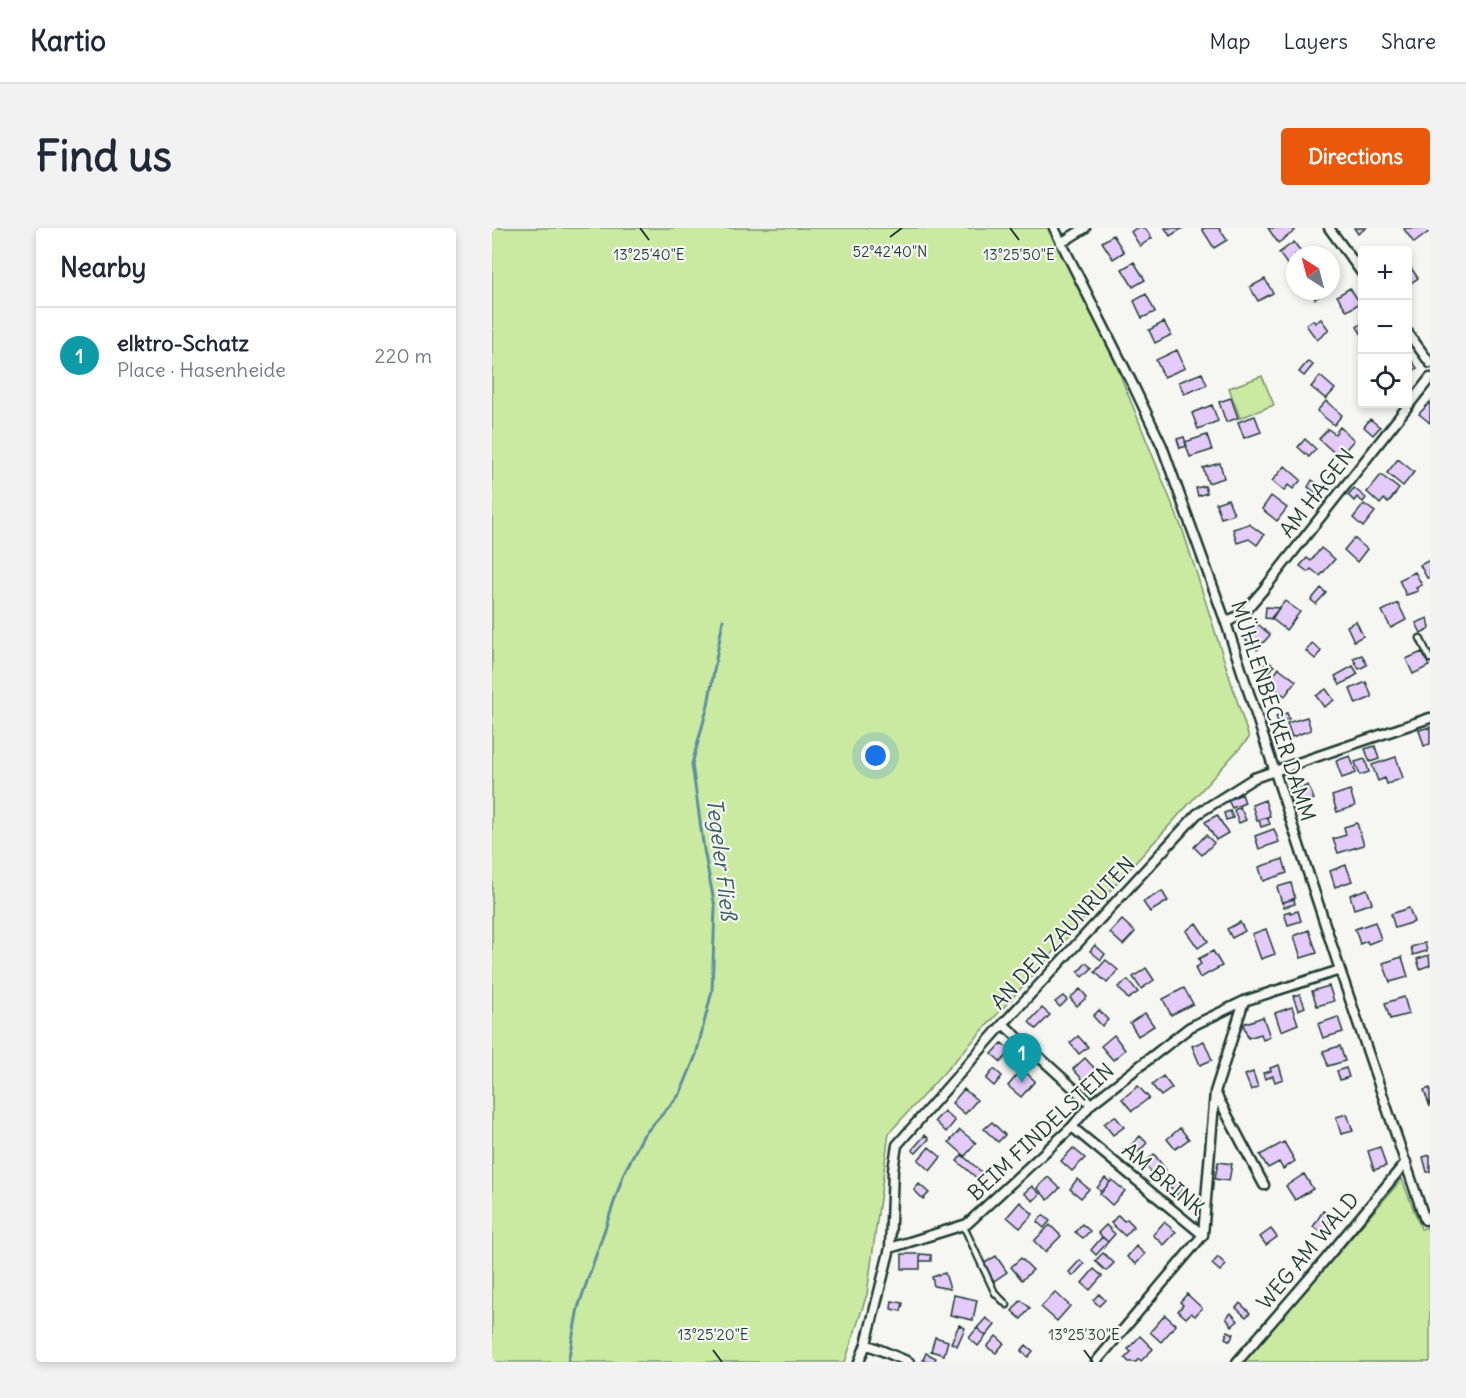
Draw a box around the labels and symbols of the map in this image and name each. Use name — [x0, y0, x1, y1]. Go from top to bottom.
text: 52°42'40"N — [853, 242, 927, 261]
text: 13°25'40"E — [613, 245, 685, 264]
text: 13°25'50"E — [983, 245, 1055, 264]
north arrow — [1286, 246, 1340, 300]
street label: AM HAGEN — [1273, 443, 1360, 543]
street label: MÜHLENBECKER DAMM — [1225, 597, 1322, 825]
your location — [861, 741, 890, 770]
water label: Tegeler Fließ — [701, 796, 744, 924]
street label: AN DEN ZAUNRUTEN — [985, 850, 1141, 1015]
pin: 1 — [1002, 1034, 1042, 1083]
street label: BEIM FINDELSTEIN — [962, 1057, 1119, 1206]
street label: AM BRINK — [1117, 1136, 1210, 1221]
street label: WEG AM WALD — [1251, 1186, 1365, 1315]
text: 13°25'20"E — [677, 1325, 749, 1344]
text: 13°25'30"E — [1048, 1325, 1120, 1344]

